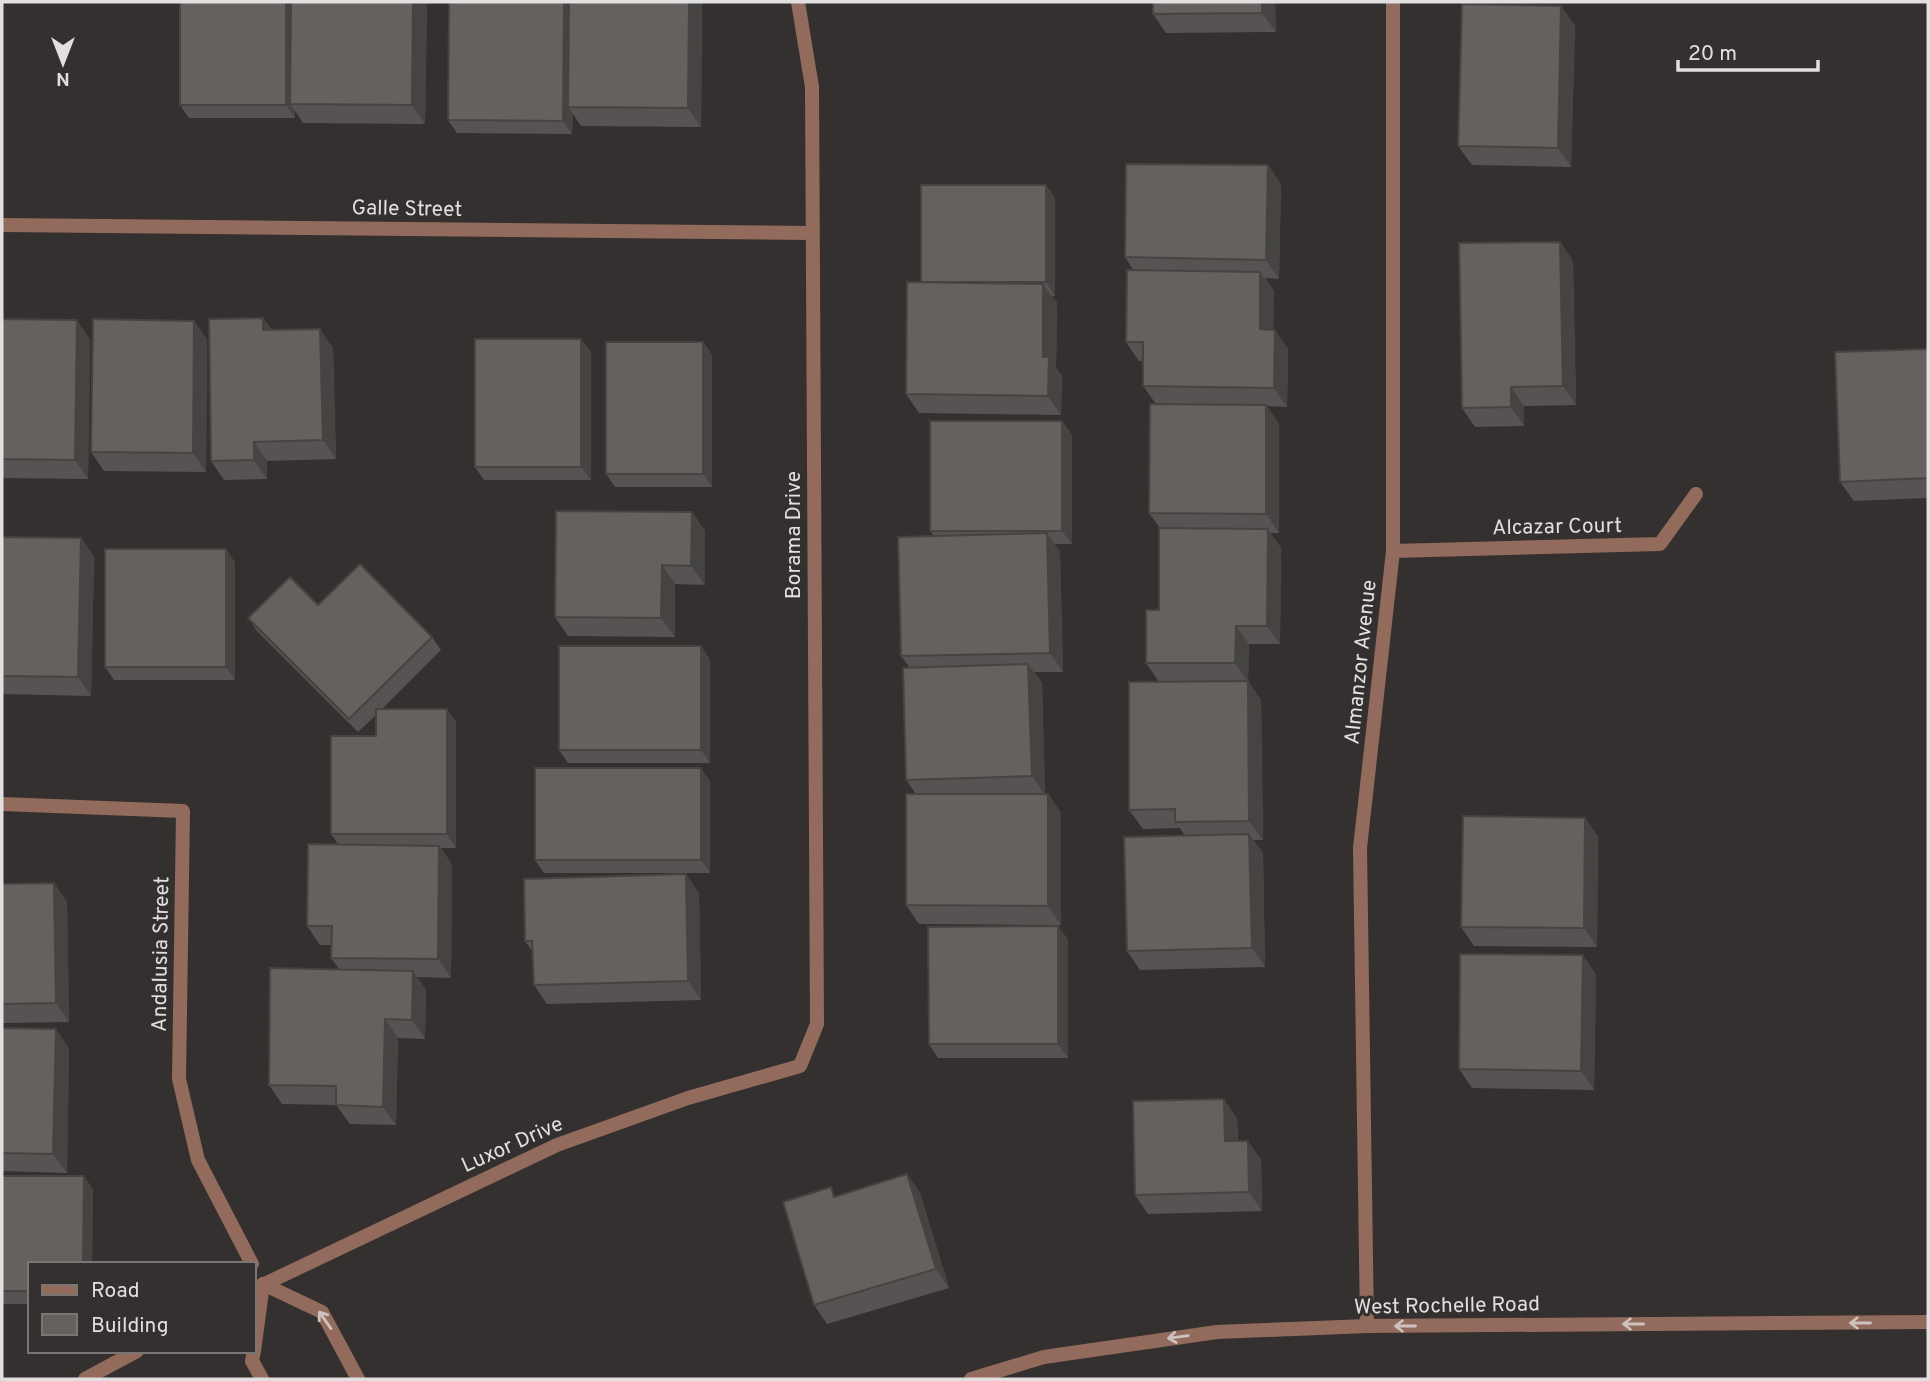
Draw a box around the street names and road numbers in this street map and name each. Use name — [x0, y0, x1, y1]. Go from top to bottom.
street label: Galle Street — [351, 195, 462, 224]
street label: Borama Drive — [781, 471, 808, 599]
street label: Alcazar Court — [1492, 513, 1622, 542]
street label: Almanzor Avenue — [1339, 579, 1384, 746]
street label: Andalusia Street — [147, 876, 176, 1032]
street label: Luxor Drive — [458, 1111, 568, 1180]
street label: West Rochelle Road — [1354, 1291, 1540, 1322]

